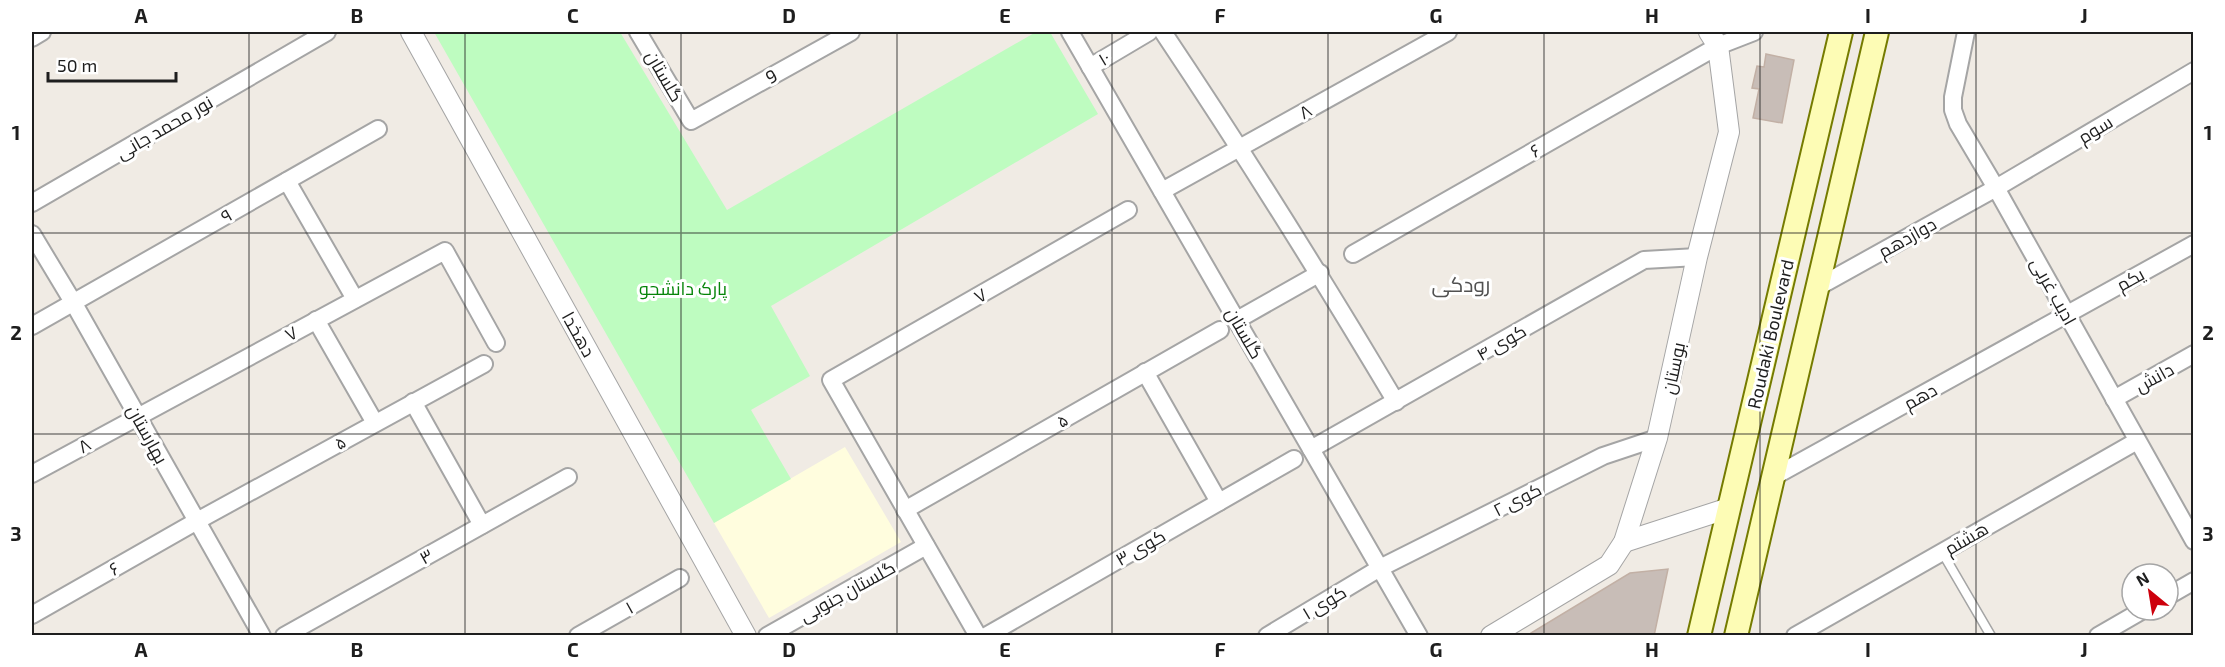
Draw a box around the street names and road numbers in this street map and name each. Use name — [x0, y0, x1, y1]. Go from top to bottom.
street label: گلستان — [641, 46, 688, 106]
street label: ۱۰ — [1094, 46, 1114, 70]
street label: 9 — [761, 64, 781, 88]
street label: نور محمد جانی — [112, 90, 217, 164]
street label: ۸ — [1295, 99, 1315, 123]
street label: سوم — [2074, 110, 2117, 150]
street label: ۶ — [1526, 138, 1544, 162]
street label: ۹ — [216, 203, 236, 227]
street label: دوازدهم — [1874, 212, 1941, 264]
street label: ادیب غربی — [2026, 253, 2082, 329]
street label: Roudaki Boulevard — [1742, 257, 1798, 411]
street label: یکم — [2112, 262, 2149, 297]
street label: ۷ — [970, 283, 990, 307]
street label: گلستان — [1221, 303, 1268, 363]
street label: دهخدا — [558, 308, 600, 360]
street label: کوی ۴ — [1472, 319, 1530, 366]
street label: ۷ — [281, 321, 301, 345]
street label: بوستان — [1657, 340, 1690, 396]
street label: دانش — [2131, 357, 2178, 397]
street label: دهم — [1899, 378, 1942, 416]
street label: بهارستان — [122, 401, 173, 468]
street label: ۵ — [1052, 408, 1072, 432]
street label: ۵ — [330, 430, 350, 454]
street label: ۸ — [74, 433, 94, 457]
street label: کوی ۲ — [1489, 478, 1545, 521]
street label: هشتم — [1940, 517, 1993, 561]
street label: کوی ۳ — [1111, 524, 1169, 571]
street label: ۳ — [415, 543, 437, 569]
street label: ۶ — [105, 556, 123, 580]
street label: گلستان جنوبی — [795, 556, 899, 627]
street label: کوی ۱ — [1298, 580, 1350, 624]
street label: ۱ — [621, 596, 637, 618]

